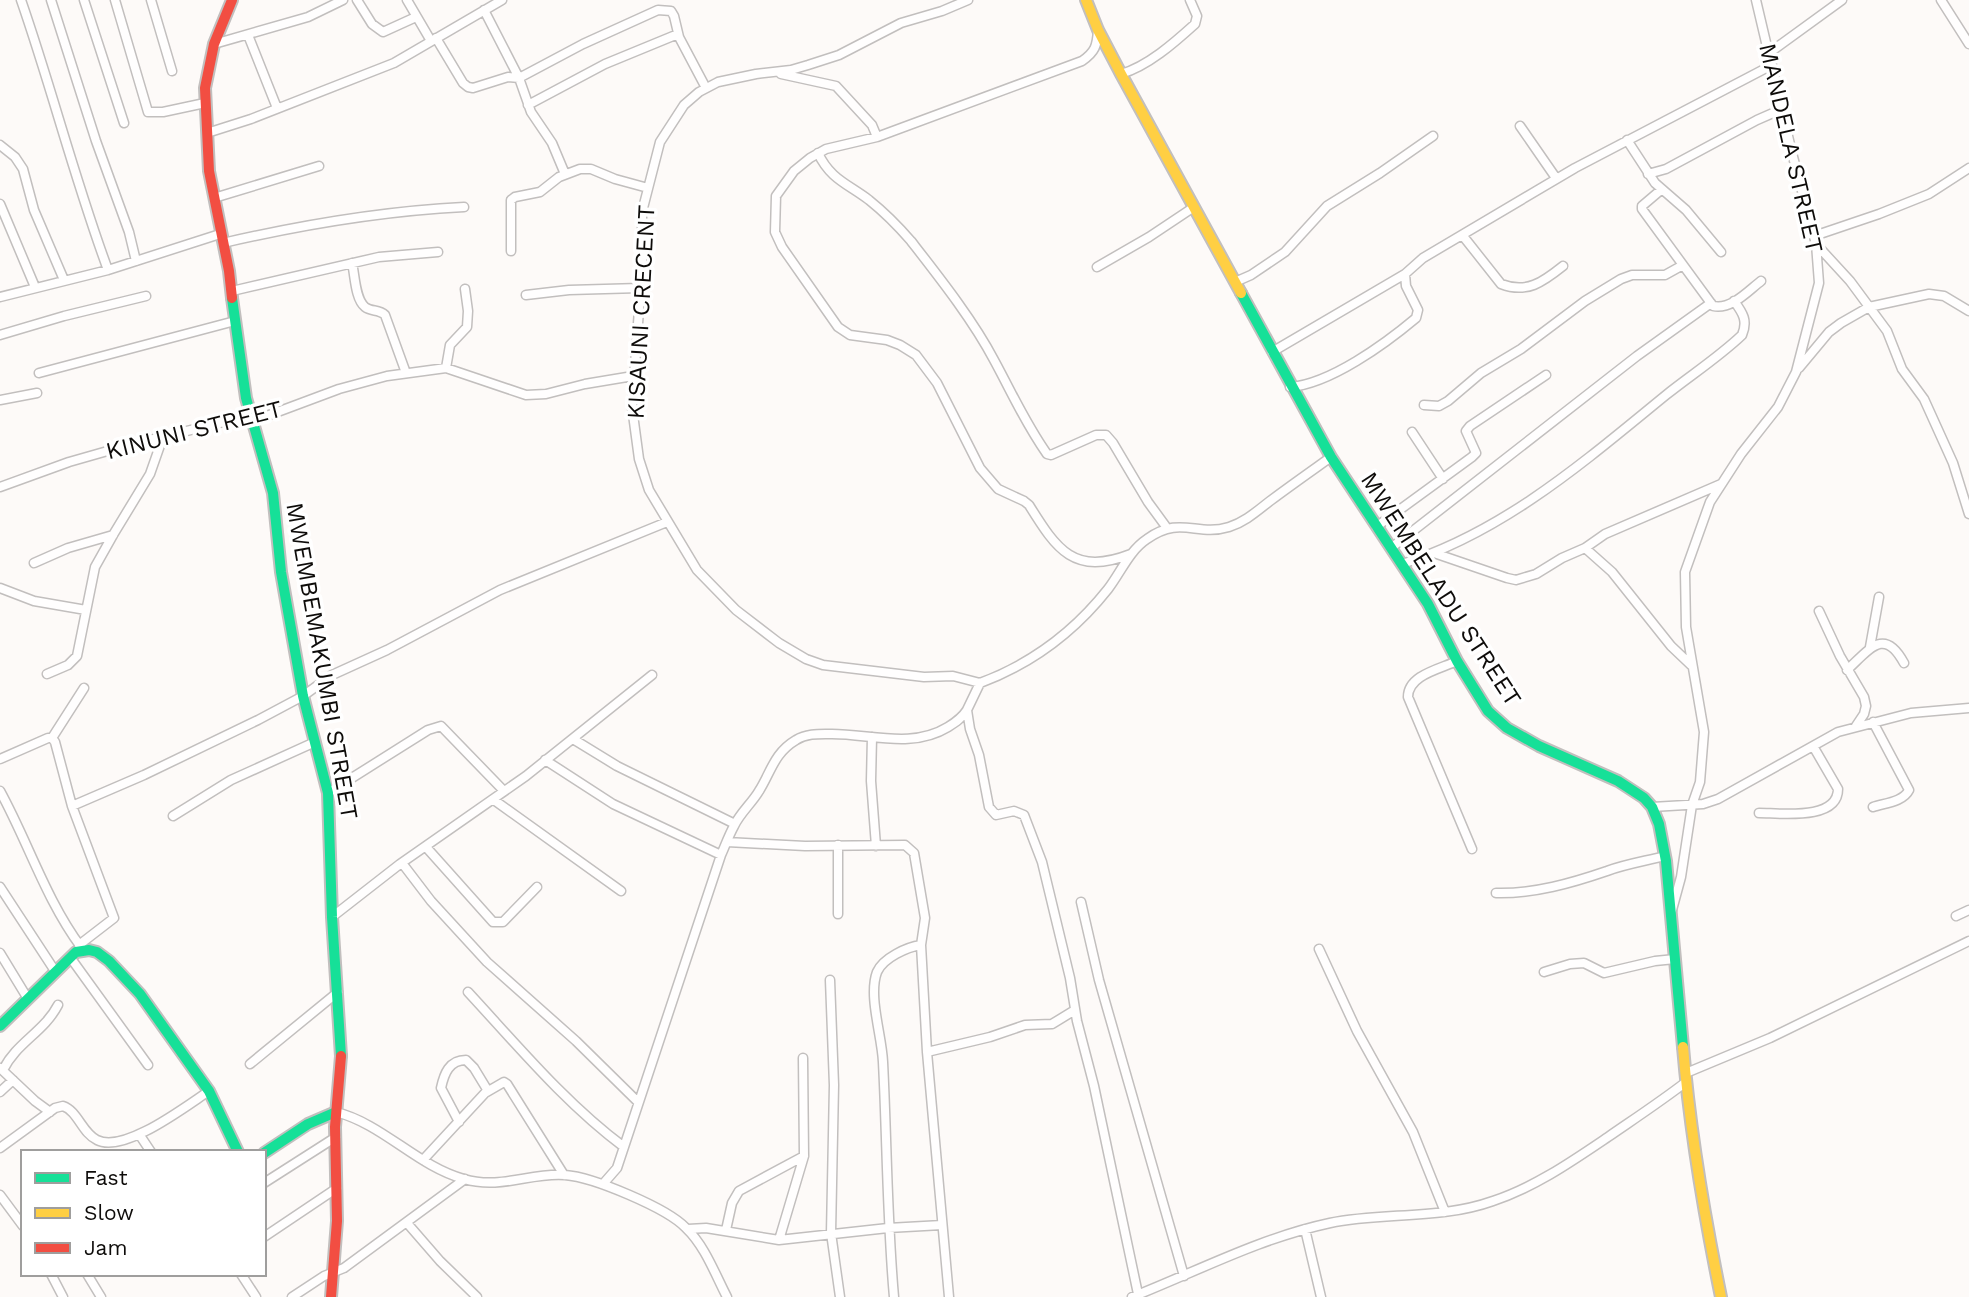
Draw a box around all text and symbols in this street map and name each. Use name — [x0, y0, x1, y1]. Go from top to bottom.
street label: MANDELA STREET — [1753, 40, 1829, 256]
street label: KISAUNI CRECENT — [621, 204, 661, 420]
street label: KINUNI STREET — [103, 395, 285, 465]
street label: MWEMBELADU STREET — [1355, 467, 1527, 711]
street label: MWEMBEMAKUMBI STREET — [280, 500, 364, 822]
legend — [21, 1150, 266, 1276]
text: Fast — [84, 1165, 128, 1190]
text: Slow — [84, 1200, 134, 1225]
text: Jam — [84, 1235, 127, 1260]

